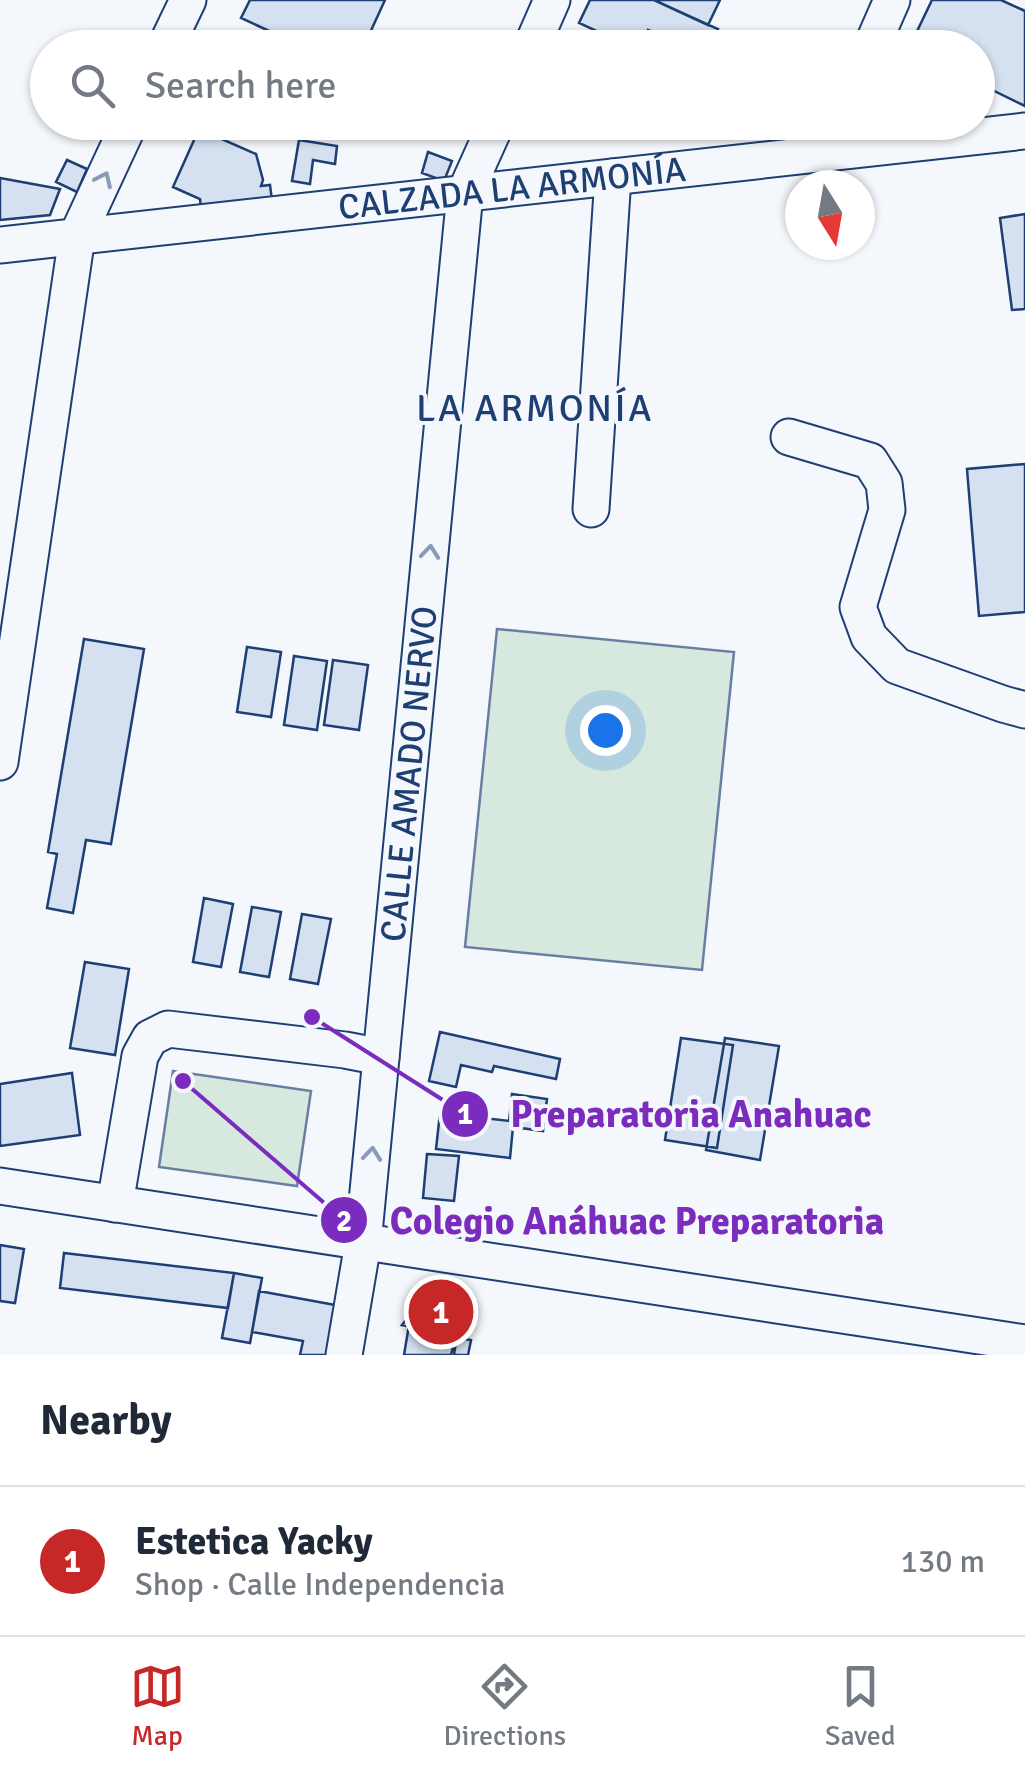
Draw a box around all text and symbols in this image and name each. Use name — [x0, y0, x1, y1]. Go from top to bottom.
search box — [30, 30, 995, 140]
icon: search — [65, 58, 120, 113]
text: Search here — [145, 62, 337, 109]
street label: CALZADA LA ARMONÍA — [336, 147, 688, 229]
north arrow — [785, 170, 875, 260]
one-way arrow — [91, 172, 111, 190]
district label: LA ARMONÍA — [416, 385, 654, 432]
one-way arrow — [419, 544, 440, 560]
street label: CALLE AMADO NERVO — [371, 604, 446, 944]
your location — [580, 705, 631, 756]
callout: Preparatoria Anahuac — [440, 1080, 891, 1148]
text: Preparatoria Anahuac — [510, 1091, 872, 1138]
text: 1 — [457, 1096, 473, 1133]
one-way arrow — [360, 1146, 382, 1162]
callout: Colegio Anáhuac Preparatoria — [319, 1186, 904, 1254]
text: Colegio Anáhuac Preparatoria — [390, 1198, 884, 1245]
text: 2 — [336, 1203, 352, 1240]
pin: 1 — [408, 1274, 474, 1350]
text: Nearby — [40, 1395, 172, 1446]
text: Estetica Yacky — [135, 1518, 373, 1565]
text: 1 — [64, 1542, 81, 1581]
text: 130 m — [901, 1542, 985, 1581]
text: Shop · Calle Independencia — [135, 1565, 505, 1604]
tab: Map — [130, 1659, 185, 1753]
tab: Directions — [444, 1659, 566, 1753]
tab: Saved — [825, 1659, 895, 1753]

